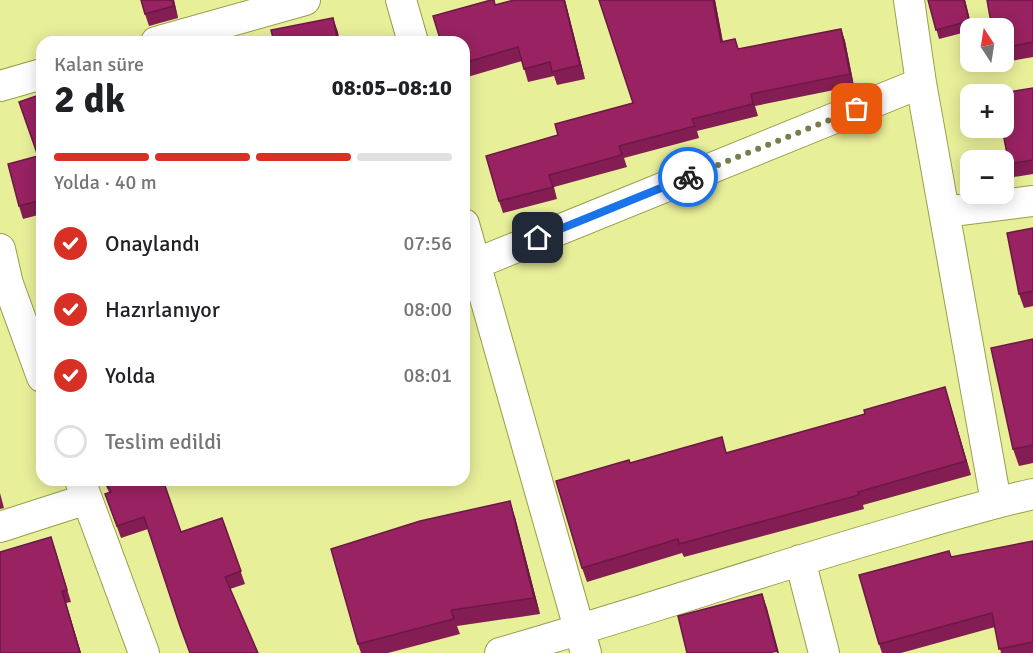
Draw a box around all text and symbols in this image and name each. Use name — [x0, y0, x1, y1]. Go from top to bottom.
north arrow — [960, 18, 1014, 72]
map controls — [960, 18, 1014, 204]
text: Kalan süre — [54, 52, 144, 77]
text: 08:05–08:10 — [332, 74, 452, 101]
text: 2 dk — [54, 75, 125, 123]
pin — [831, 83, 882, 134]
button: + — [960, 84, 1014, 138]
icon: bag — [840, 92, 873, 125]
courier — [658, 147, 718, 207]
button: − — [960, 150, 1014, 204]
icon: bike — [672, 161, 705, 194]
text: Yolda · 40 m — [54, 170, 157, 195]
pin — [512, 212, 563, 263]
icon: home — [521, 221, 554, 254]
icon: check — [54, 227, 87, 260]
text: Onaylandı — [105, 230, 200, 257]
text: 07:56 — [403, 231, 452, 256]
icon: check — [54, 293, 87, 326]
text: Hazırlanıyor — [105, 296, 220, 323]
text: 08:00 — [403, 297, 452, 322]
icon: check — [54, 359, 87, 392]
text: Yolda — [105, 362, 155, 389]
text: 08:01 — [403, 363, 452, 388]
text: Teslim edildi — [105, 428, 222, 455]

